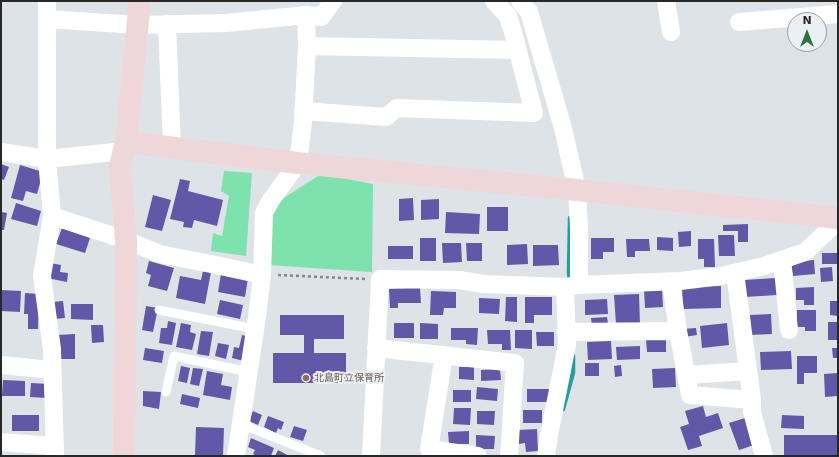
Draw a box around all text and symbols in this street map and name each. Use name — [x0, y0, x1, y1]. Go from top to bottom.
north arrow — [787, 12, 827, 52]
text: N — [802, 14, 812, 27]
place label: 北島町立保育所 — [314, 372, 384, 384]
marker: 北島町立保育所 — [301, 373, 311, 383]

